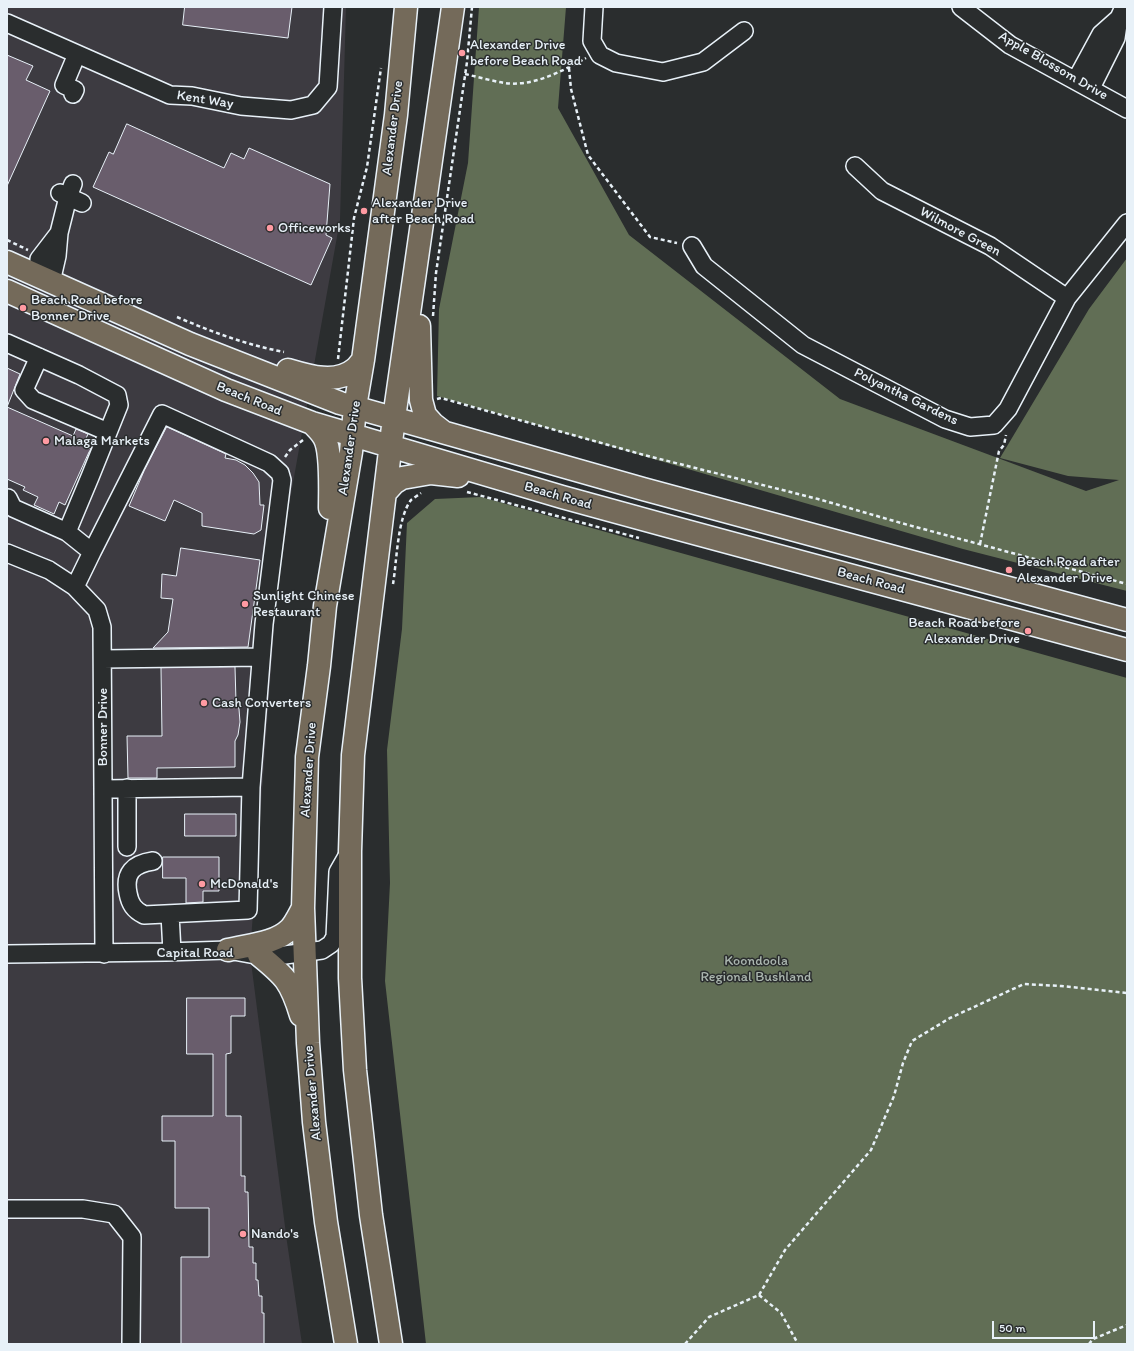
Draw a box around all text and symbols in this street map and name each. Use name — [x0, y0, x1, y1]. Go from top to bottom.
street label: Apple Blossom Drive — [995, 28, 1111, 104]
place label: Alexander Drive before Beach Road — [470, 37, 581, 70]
marker: Alexander Drive before Beach Road — [457, 48, 467, 58]
street label: Alexander Drive — [379, 80, 407, 176]
street label: Kent Way — [176, 87, 234, 113]
place label: Alexander Drive after Beach Road — [372, 195, 475, 228]
street label: Wilmore Green — [917, 204, 1003, 260]
marker: Alexander Drive after Beach Road — [359, 206, 369, 216]
place label: Officeworks — [278, 220, 351, 236]
marker: Officeworks — [265, 223, 275, 233]
place label: Beach Road before Bonner Drive — [31, 292, 142, 324]
marker: Beach Road before Bonner Drive — [18, 303, 28, 313]
street label: Polyantha Gardens — [851, 365, 961, 429]
street label: Beach Road — [214, 378, 284, 420]
street label: Alexander Drive — [335, 400, 365, 496]
place label: Malaga Markets — [54, 433, 150, 449]
marker: Malaga Markets — [41, 436, 51, 446]
street label: Beach Road — [522, 478, 594, 514]
place label: Beach Road after Alexander Drive — [1017, 554, 1120, 586]
street label: Beach Road — [835, 564, 907, 598]
marker: Beach Road after Alexander Drive — [1004, 565, 1014, 575]
place label: Sunlight Chinese Restaurant — [253, 588, 354, 620]
marker: Sunlight Chinese Restaurant — [240, 599, 250, 609]
place label: Beach Road before Alexander Drive — [909, 615, 1020, 648]
marker: Beach Road before Alexander Drive — [1023, 626, 1033, 636]
street label: Bonner Drive — [95, 688, 111, 766]
place label: Cash Converters — [212, 695, 311, 711]
marker: Cash Converters — [199, 698, 209, 708]
street label: Alexander Drive — [297, 722, 321, 818]
place label: McDonald's — [210, 876, 278, 892]
marker: McDonald's — [197, 879, 207, 889]
street label: Capital Road — [156, 945, 234, 961]
park label: Koondoola Regional Bushland — [700, 953, 812, 986]
street label: Alexander Drive — [300, 1045, 326, 1141]
place label: Nando's — [251, 1226, 299, 1242]
marker: Nando's — [238, 1229, 248, 1239]
scale bar — [994, 1313, 1097, 1339]
text: 50 m — [999, 1321, 1025, 1335]

